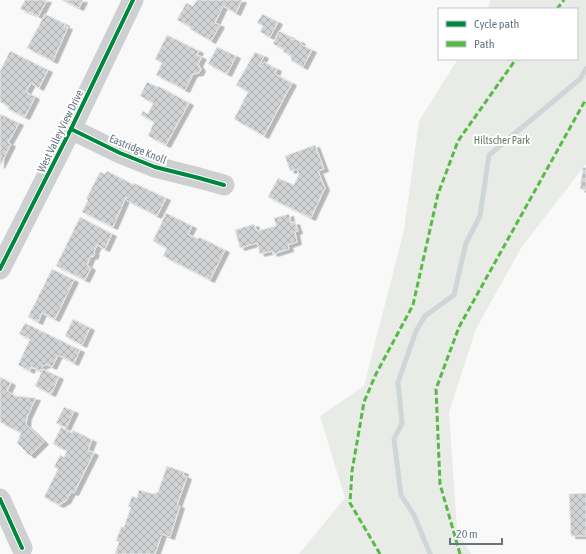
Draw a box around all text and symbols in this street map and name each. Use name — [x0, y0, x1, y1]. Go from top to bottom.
legend — [438, 8, 578, 60]
text: Cycle path — [474, 17, 519, 31]
text: Path — [474, 37, 495, 51]
street label: West Valley View Drive — [35, 88, 85, 174]
street label: Eastridge Knoll — [108, 132, 168, 166]
park label: Hiltscher Park — [474, 134, 530, 146]
scale bar — [450, 520, 502, 546]
text: 20 m — [456, 527, 478, 541]

